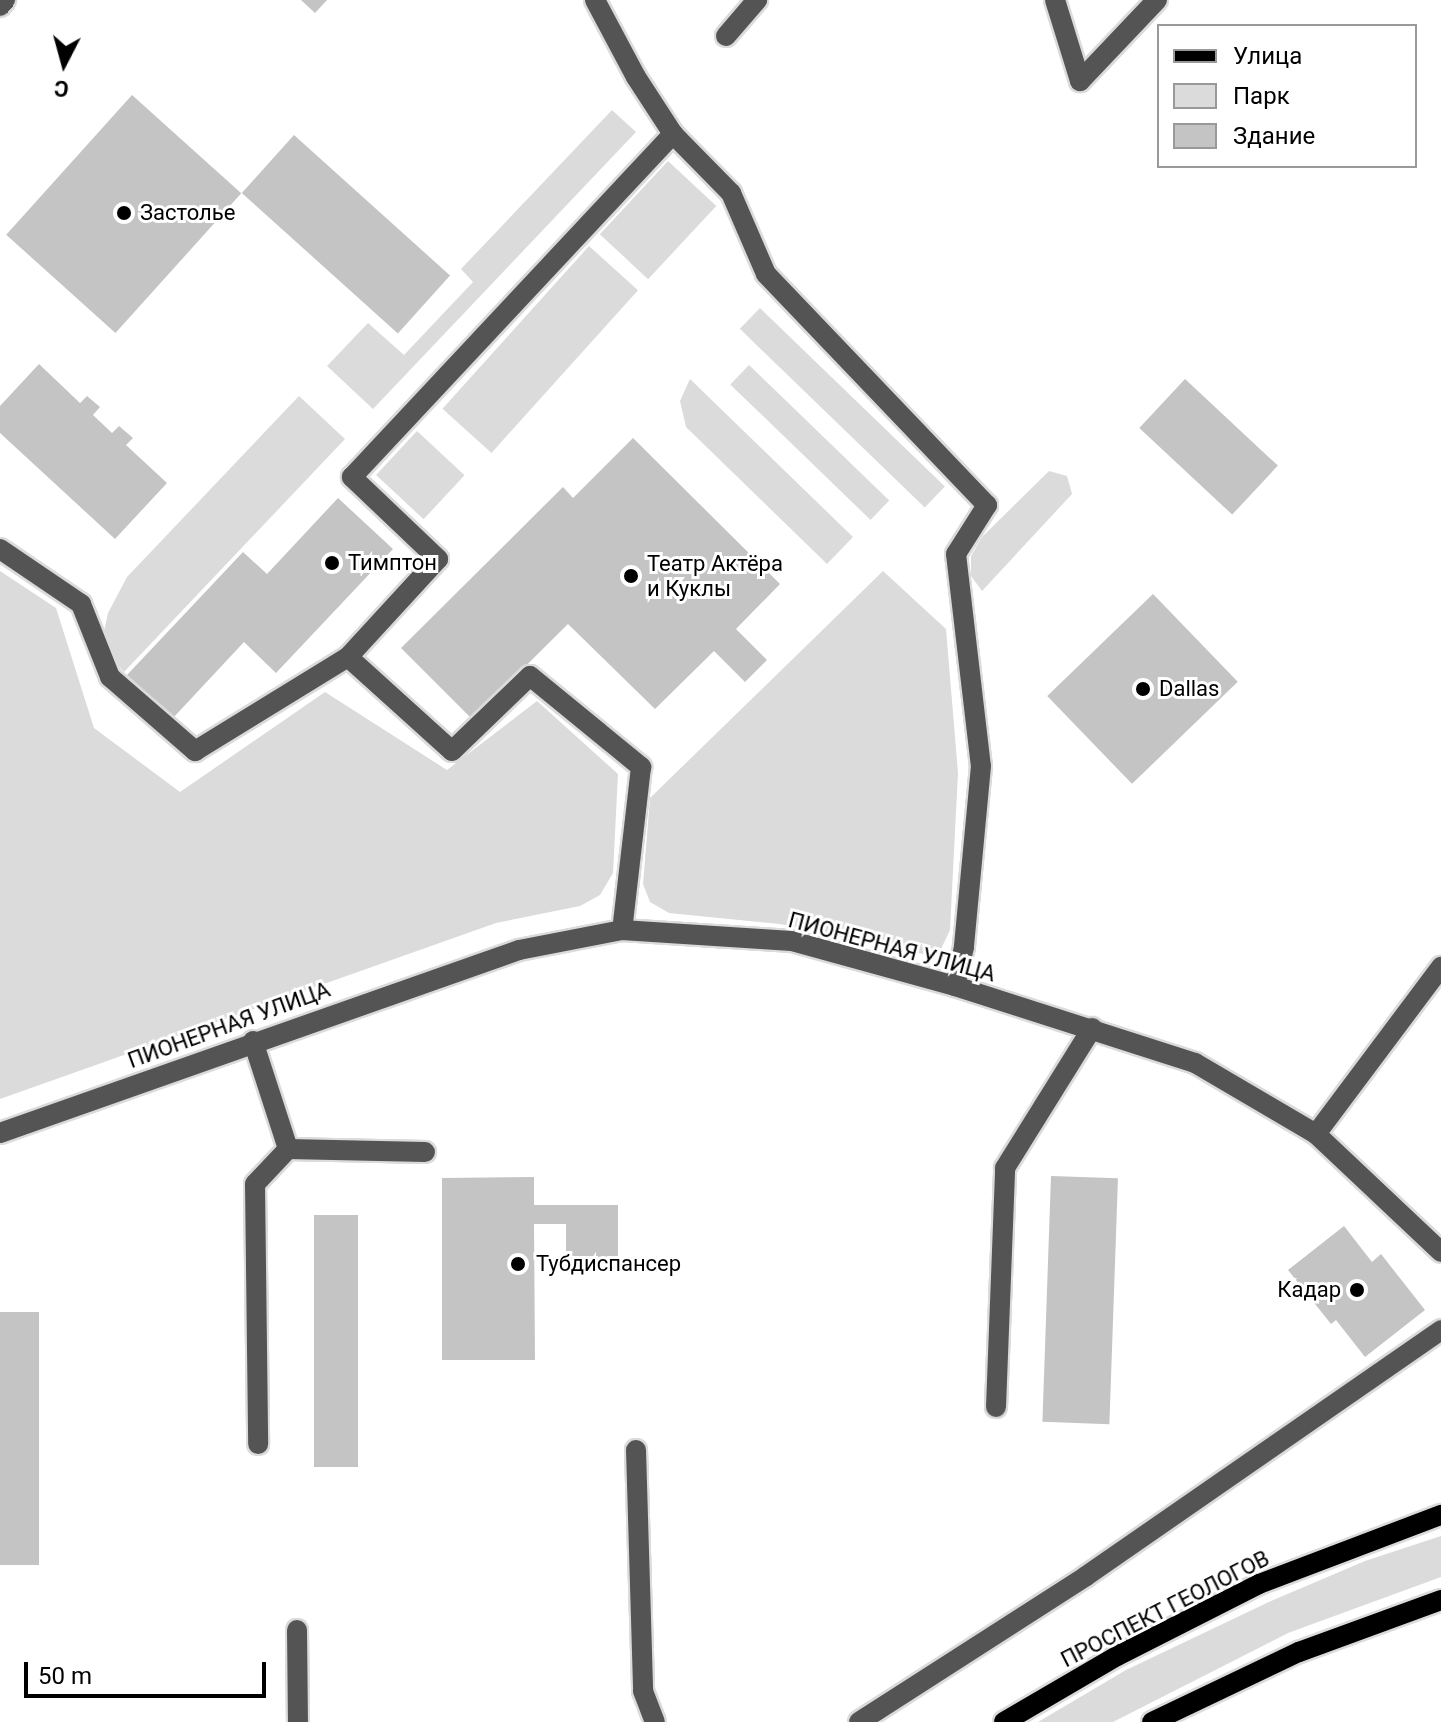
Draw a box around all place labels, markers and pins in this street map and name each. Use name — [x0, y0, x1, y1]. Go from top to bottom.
place label: Застолье — [140, 200, 235, 226]
marker: Застолье — [115, 204, 133, 222]
place label: Тимптон — [348, 550, 437, 576]
place label: Театр Актёра и Куклы — [647, 550, 783, 602]
marker: Тимптон — [323, 554, 341, 572]
marker: Театр Актёра и Куклы — [622, 567, 640, 585]
place label: Dallas — [1159, 676, 1219, 702]
marker: Dallas — [1134, 680, 1152, 698]
place label: Тубдиспансер — [536, 1251, 681, 1277]
marker: Тубдиспансер — [507, 1253, 529, 1275]
place label: Кадар — [1277, 1277, 1341, 1303]
marker: Кадар — [1348, 1281, 1366, 1299]

